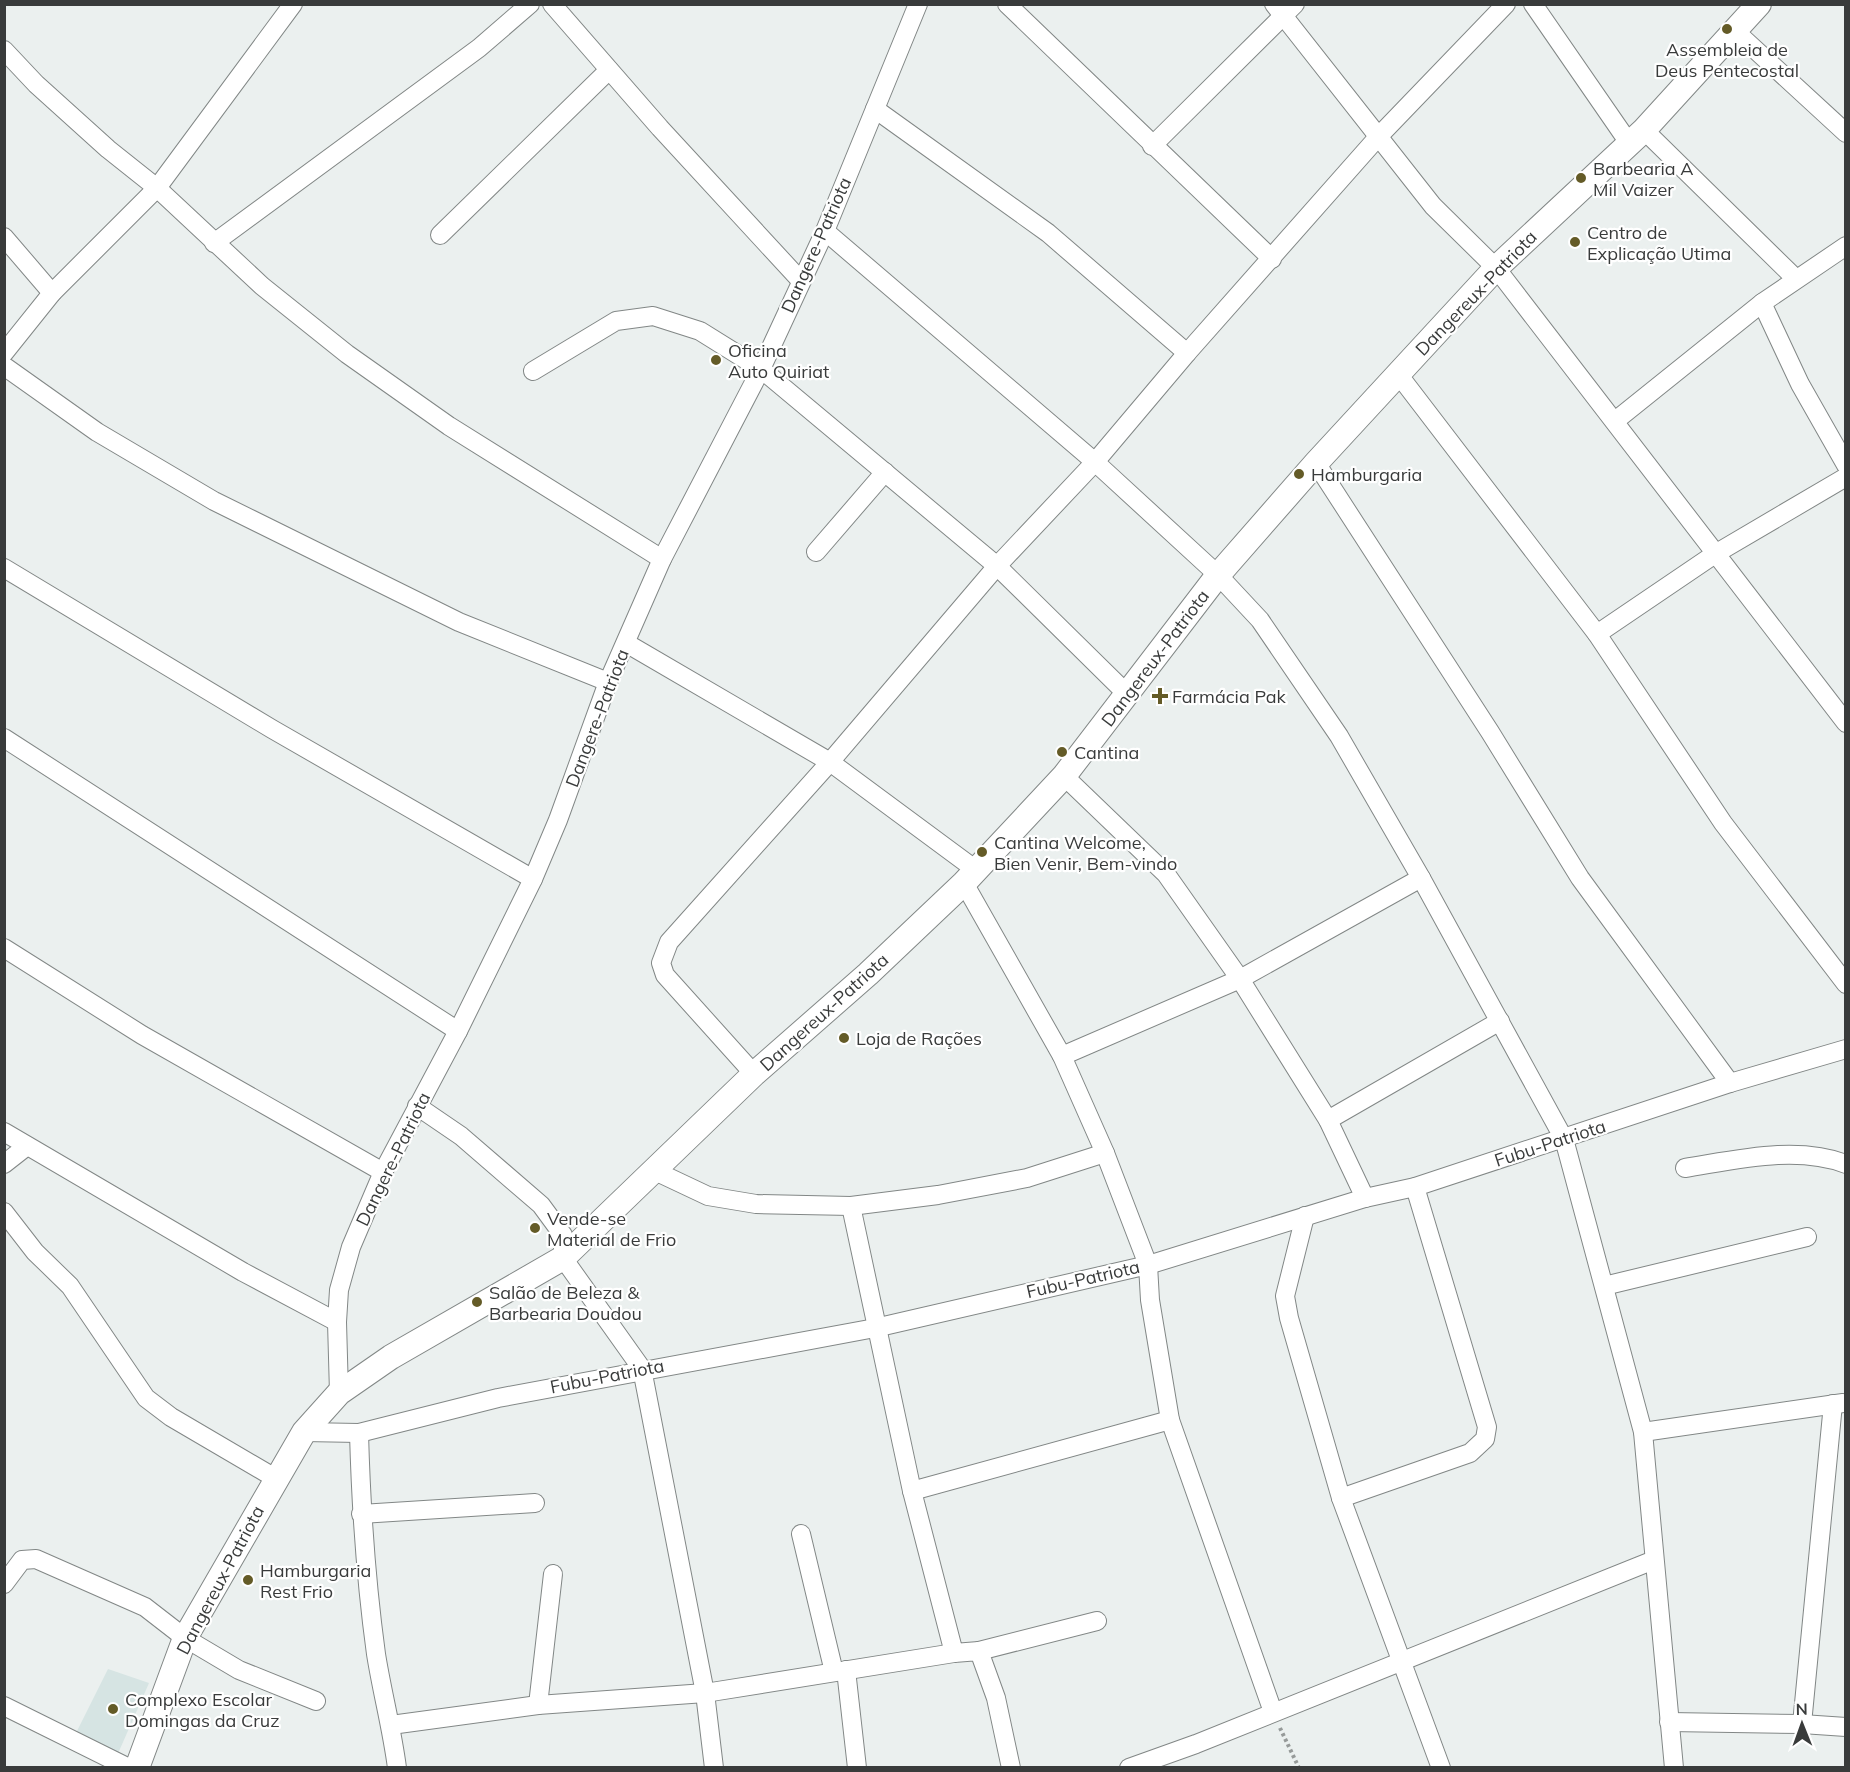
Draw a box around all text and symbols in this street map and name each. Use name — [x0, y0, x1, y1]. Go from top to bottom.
marker: Assembleia de Deus Pentecostal — [1720, 22, 1734, 36]
place label: Assembleia de Deus Pentecostal — [1655, 38, 1799, 82]
place label: Barbearia A Mil Vaizer — [1593, 157, 1694, 201]
marker: Barbearia A Mil Vaizer — [1574, 171, 1588, 185]
street label: Dangere-Patriota — [776, 174, 856, 316]
place label: Centro de Explicação Utima — [1587, 221, 1731, 265]
street label: Dangereux-Patriota — [1410, 226, 1542, 360]
marker: Centro de Explicação Utima — [1568, 235, 1582, 249]
place label: Oficina Auto Quiriat — [728, 339, 829, 383]
marker: Oficina Auto Quiriat — [709, 353, 723, 367]
place label: Hamburgaria — [1311, 463, 1422, 486]
marker: Hamburgaria — [1292, 467, 1306, 481]
street label: Dangereux-Patriota — [1096, 585, 1214, 731]
street label: Dangere-Patriota — [560, 646, 634, 790]
place label: Farmácia Pak — [1172, 685, 1286, 708]
marker: Farmácia Pak — [1153, 689, 1167, 703]
place label: Cantina — [1074, 741, 1139, 764]
marker: Cantina — [1055, 745, 1069, 759]
place label: Cantina Welcome, Bien Venir, Bem-vindo — [994, 831, 1177, 875]
marker: Cantina Welcome, Bien Venir, Bem-vindo — [975, 845, 989, 859]
street label: Dangereux-Patriota — [755, 948, 893, 1076]
place label: Loja de Rações — [856, 1027, 982, 1050]
marker: Loja de Rações — [837, 1031, 851, 1045]
street label: Dangere-Patriota — [351, 1088, 435, 1230]
street label: Fubu-Patriota — [1491, 1114, 1609, 1172]
place label: Vende-se Material de Frio — [547, 1207, 676, 1251]
marker: Vende-se Material de Frio — [528, 1221, 542, 1235]
street label: Fubu-Patriota — [1024, 1255, 1142, 1303]
place label: Salão de Beleza & Barbearia Doudou — [489, 1281, 642, 1325]
marker: Salão de Beleza & Barbearia Doudou — [470, 1295, 484, 1309]
street label: Fubu-Patriota — [548, 1354, 666, 1398]
street label: Dangereux-Patriota — [171, 1502, 269, 1658]
place label: Hamburgaria Rest Frio — [260, 1559, 371, 1603]
marker: Hamburgaria Rest Frio — [241, 1573, 255, 1587]
place label: Complexo Escolar Domingas da Cruz — [125, 1688, 280, 1732]
north arrow — [1772, 1694, 1832, 1754]
text: N — [1796, 1699, 1808, 1719]
marker: Complexo Escolar Domingas da Cruz — [106, 1702, 120, 1716]

